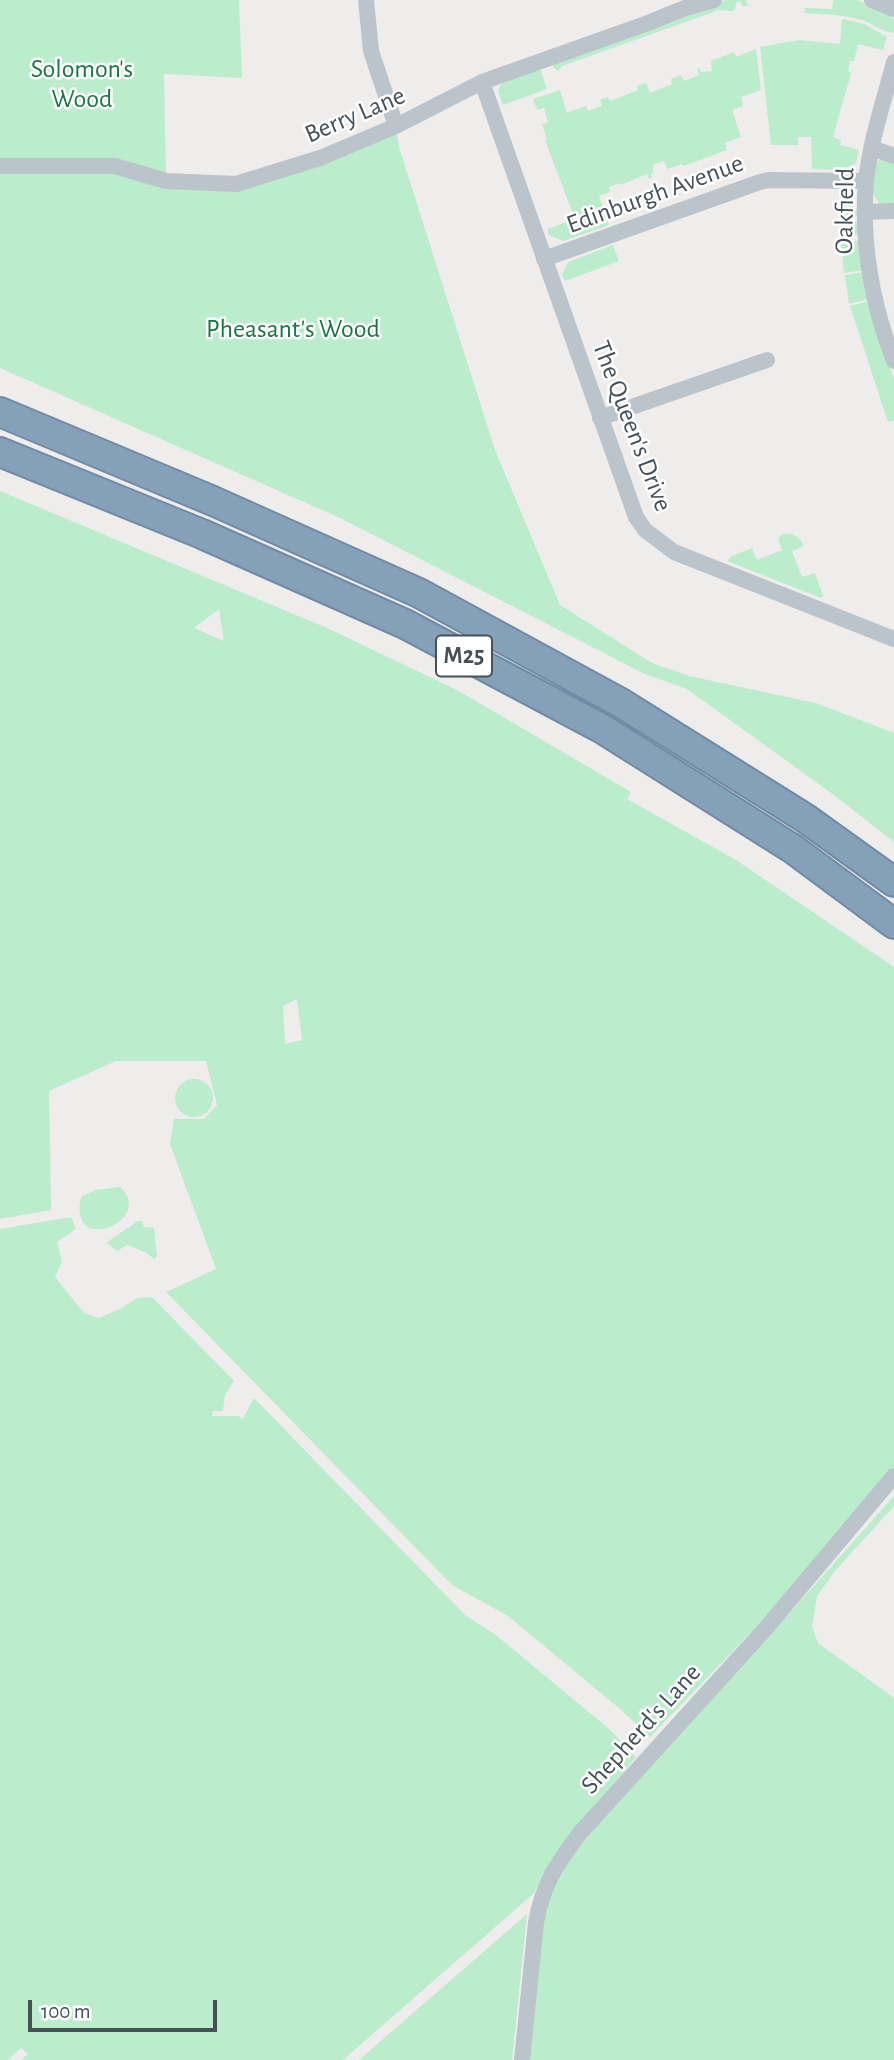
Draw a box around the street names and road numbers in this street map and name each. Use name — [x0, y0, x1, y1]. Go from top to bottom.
street label: Berry Lane — [300, 80, 410, 150]
street label: Edinburgh Avenue — [562, 148, 748, 240]
street label: Oakfield — [829, 167, 861, 255]
street label: The Queen's Drive — [585, 336, 679, 516]
road number: M25 — [436, 636, 492, 676]
street label: Shepherd's Lane — [574, 1658, 708, 1800]

